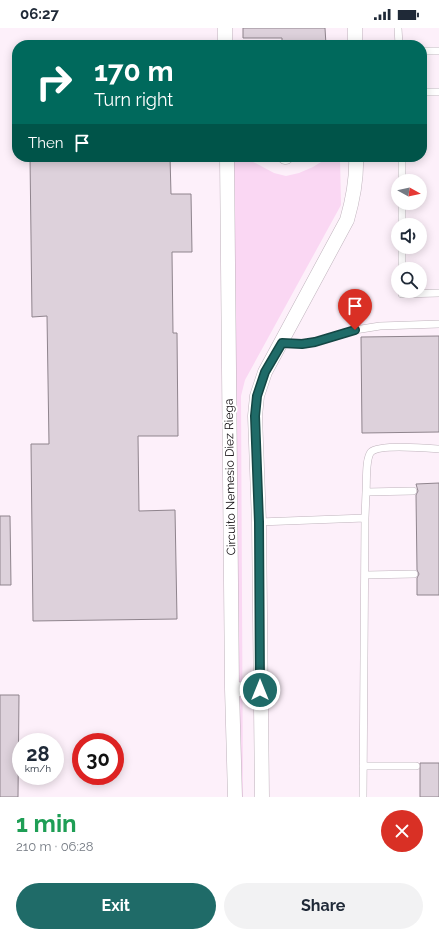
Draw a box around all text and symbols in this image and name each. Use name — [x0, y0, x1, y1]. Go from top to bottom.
text: 06:27 — [20, 5, 59, 23]
text: 170 m — [94, 55, 174, 88]
icon: right — [28, 56, 80, 108]
text: Turn right — [94, 89, 173, 110]
icon: arrive — [71, 132, 93, 154]
text: Then — [28, 134, 63, 152]
north arrow — [391, 174, 427, 210]
map controls — [391, 174, 427, 298]
button: sound — [391, 218, 427, 254]
button: search — [391, 262, 427, 298]
pin — [338, 289, 372, 330]
icon: arrive — [344, 295, 366, 317]
street label: Circuito Nemesio Diez Riega — [222, 399, 238, 555]
position arrow — [239, 669, 281, 711]
speed limit sign: 30 — [72, 733, 124, 785]
text: 28 — [26, 742, 50, 766]
text: km/h — [25, 763, 51, 774]
text: 1 min — [16, 809, 77, 838]
button: close — [381, 810, 423, 852]
text: 210 m · 06:28 — [16, 839, 93, 854]
button: Exit — [16, 883, 216, 929]
button: Share — [224, 883, 423, 929]

